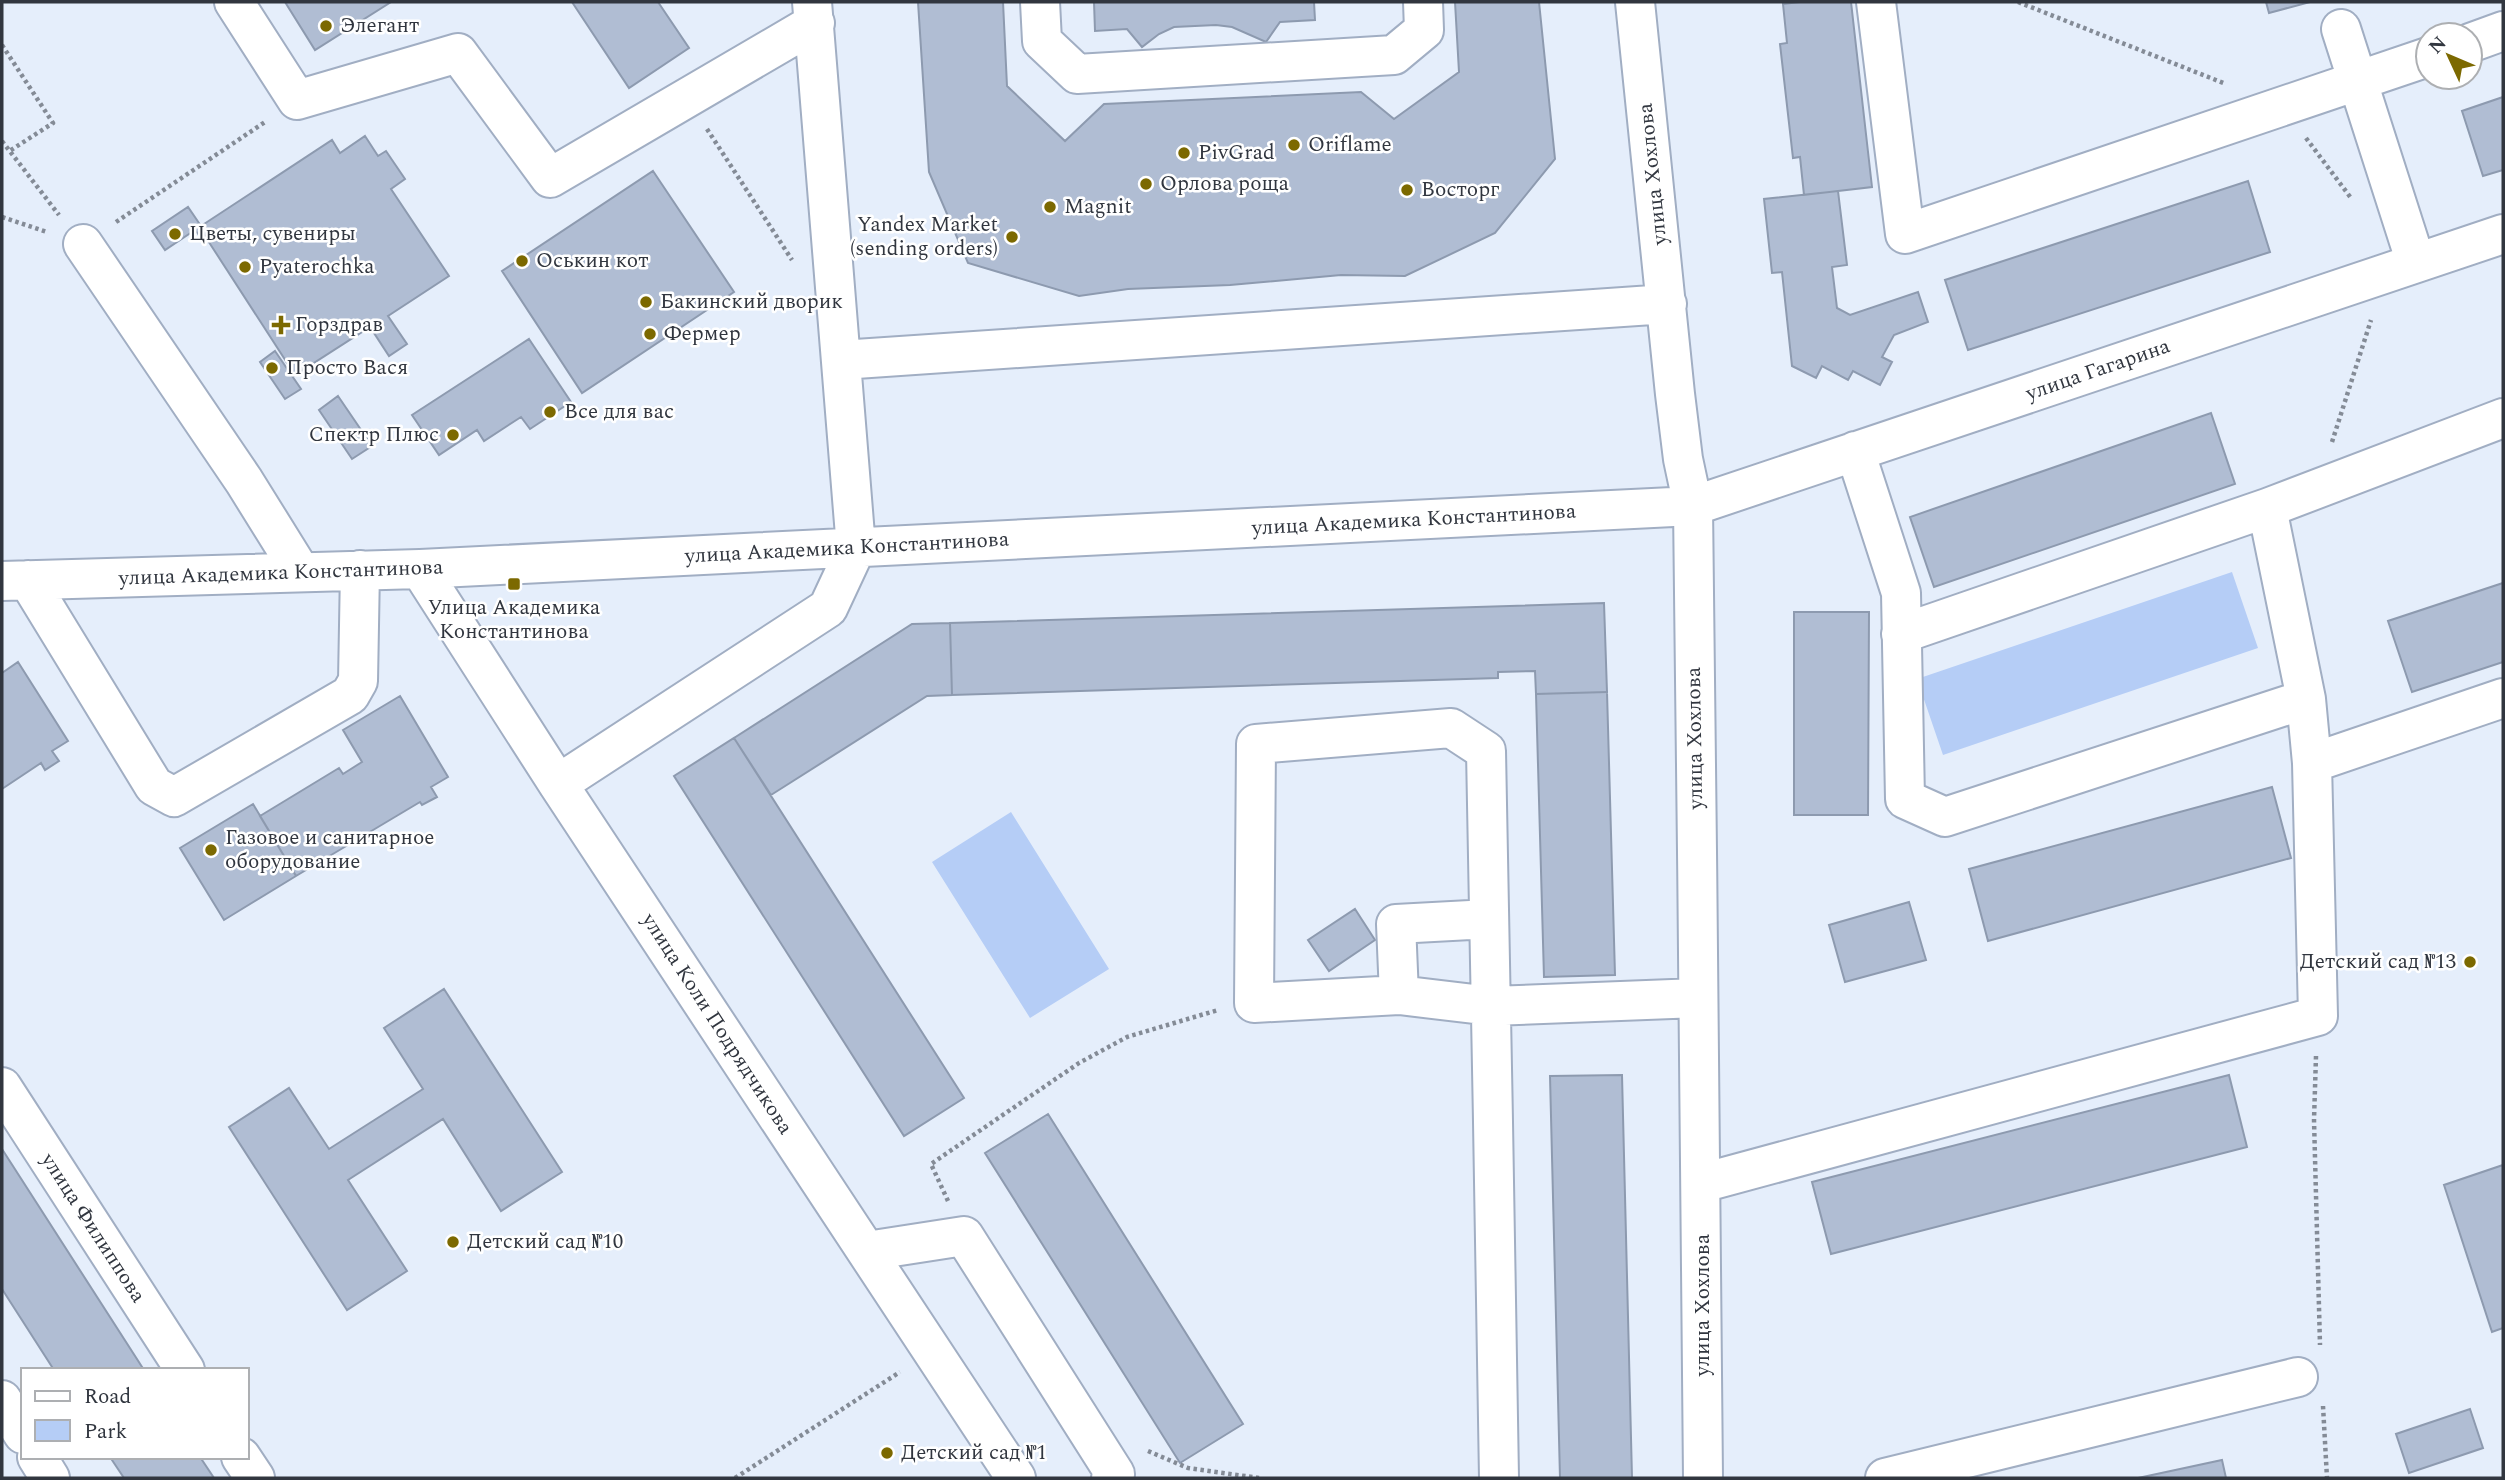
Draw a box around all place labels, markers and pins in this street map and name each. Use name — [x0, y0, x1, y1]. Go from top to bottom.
place label: Элегант — [340, 10, 419, 42]
marker: Элегант — [318, 18, 334, 34]
place label: Oriflame — [1308, 129, 1392, 161]
place label: PivGrad — [1198, 137, 1275, 169]
marker: Oriflame — [1286, 137, 1302, 153]
marker: PivGrad — [1176, 145, 1192, 161]
place label: Орлова роща — [1160, 168, 1290, 200]
place label: Восторг — [1421, 174, 1500, 206]
marker: Орлова роща — [1138, 176, 1154, 192]
marker: Восторг — [1399, 182, 1415, 198]
place label: Magnit — [1064, 191, 1132, 223]
marker: Magnit — [1042, 199, 1058, 215]
place label: Yandex Market (sending orders) — [850, 209, 998, 265]
place label: Цветы, сувениры — [189, 218, 356, 250]
marker: Цветы, сувениры — [167, 226, 183, 242]
marker: Yandex Market (sending orders) — [1004, 229, 1020, 245]
place label: Оськин кот — [536, 245, 649, 277]
place label: Pyaterochka — [259, 251, 375, 283]
marker: Оськин кот — [514, 253, 530, 269]
marker: Pyaterochka — [237, 259, 253, 275]
place label: Бакинский дворик — [660, 286, 843, 318]
marker: Бакинский дворик — [638, 294, 654, 310]
place label: Горздрав — [295, 309, 383, 341]
marker: Горздрав — [273, 317, 289, 333]
place label: Фермер — [664, 318, 741, 350]
marker: Фермер — [642, 326, 658, 342]
place label: Просто Вася — [286, 352, 408, 384]
marker: Просто Вася — [264, 360, 280, 376]
place label: Все для вас — [564, 396, 674, 428]
marker: Все для вас — [542, 404, 558, 420]
place label: Спектр Плюс — [309, 419, 439, 451]
marker: Спектр Плюс — [445, 427, 461, 443]
marker: Улица Академика Константинова — [506, 576, 522, 592]
place label: Улица Академика Константинова — [428, 592, 601, 648]
place label: Газовое и санитарное оборудование — [225, 822, 435, 878]
marker: Газовое и санитарное оборудование — [203, 842, 219, 858]
place label: Детский сад №13 — [2300, 946, 2456, 978]
marker: Детский сад №13 — [2462, 954, 2478, 970]
place label: Детский сад №10 — [467, 1226, 623, 1258]
marker: Детский сад №10 — [445, 1234, 461, 1250]
place label: Детский сад №1 — [901, 1437, 1047, 1469]
marker: Детский сад №1 — [879, 1445, 895, 1461]

